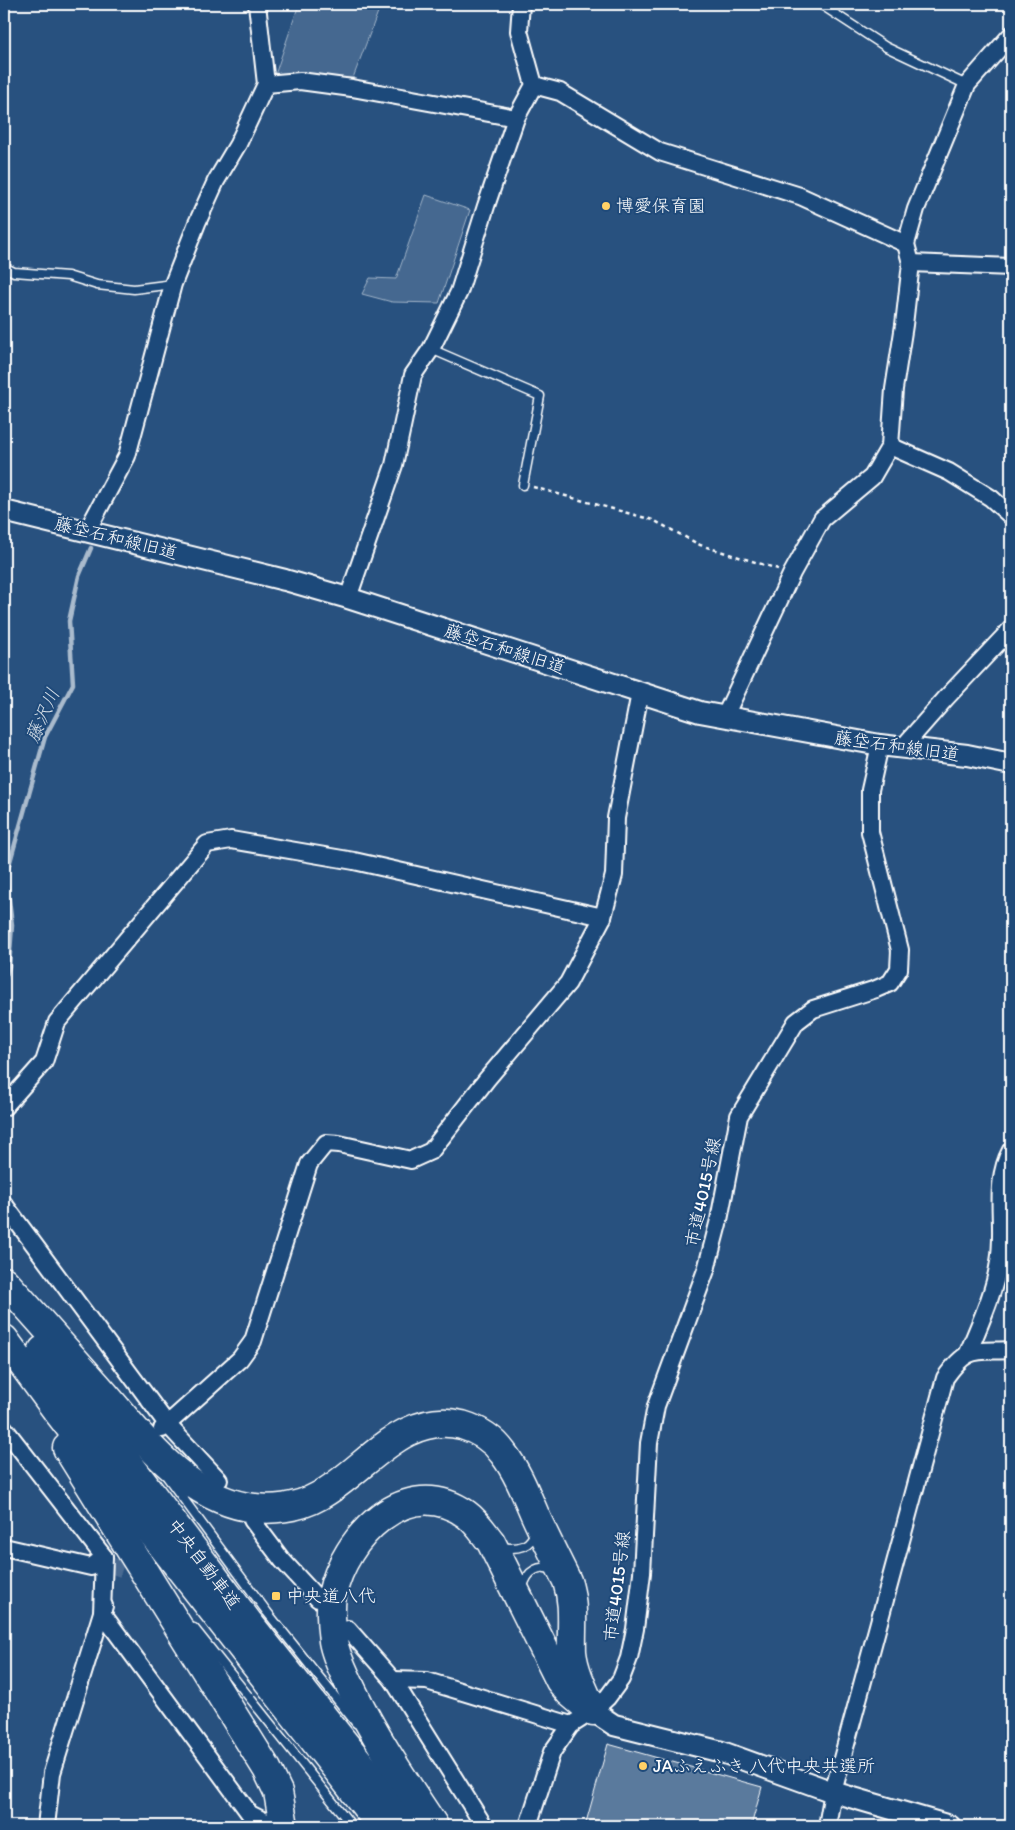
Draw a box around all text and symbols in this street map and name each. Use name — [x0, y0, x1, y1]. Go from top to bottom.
place label: 博愛保育園 — [616, 195, 706, 217]
marker: 博愛保育園 — [600, 200, 612, 212]
street label: 藤垈石和線旧道 — [52, 512, 180, 564]
street label: 藤垈石和線旧道 — [442, 619, 568, 679]
water label: 藤沢川 — [20, 684, 65, 746]
street label: 藤垈石和線旧道 — [833, 726, 961, 766]
street label: 市道4015号線 — [681, 1135, 725, 1249]
street label: 中央自動車道 — [163, 1514, 245, 1614]
street label: 市道4015号線 — [599, 1529, 635, 1643]
place label: 中央道八代 — [286, 1585, 376, 1607]
marker: 中央道八代 — [270, 1590, 282, 1602]
place label: JAふえふき 八代中央共選所 — [653, 1755, 875, 1777]
marker: JAふえふき 八代中央共選所 — [637, 1760, 649, 1772]

